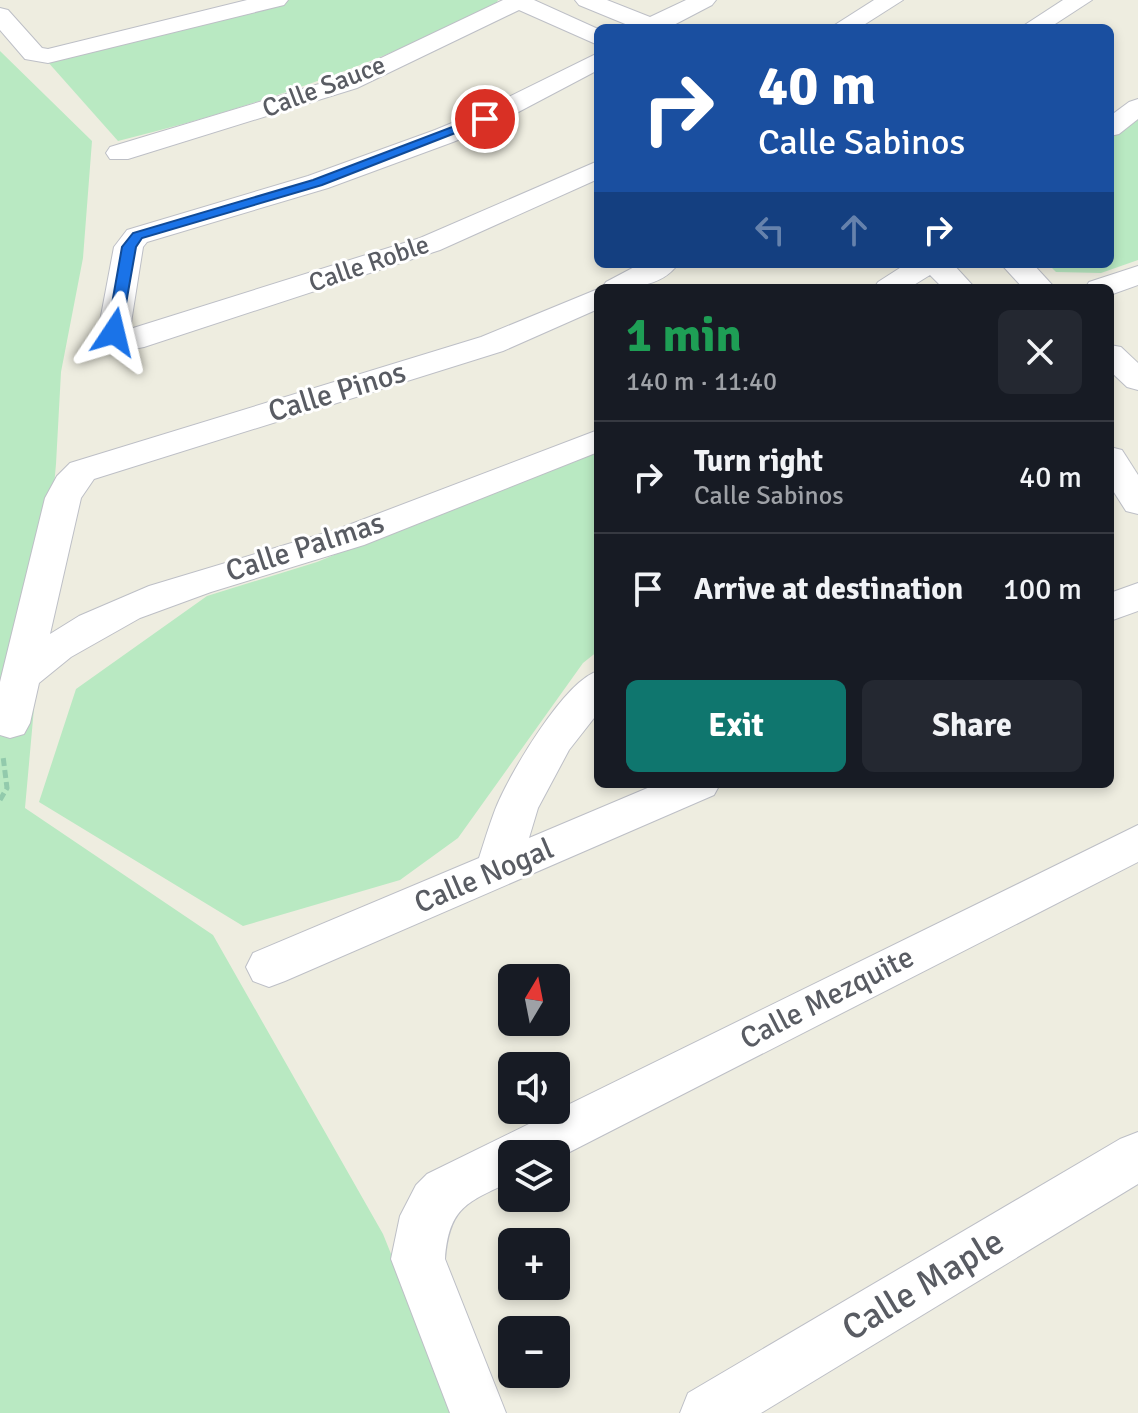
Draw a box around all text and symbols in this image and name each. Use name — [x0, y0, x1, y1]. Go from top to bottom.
street label: Calle Sauce — [258, 49, 390, 125]
text: 40 m — [758, 51, 876, 120]
icon: right — [626, 56, 730, 160]
pin — [451, 85, 519, 153]
icon: arrive — [463, 97, 507, 141]
text: Calle Sabinos — [758, 120, 965, 165]
icon: left — [748, 208, 792, 252]
icon: ahead — [832, 208, 876, 252]
icon: right — [916, 208, 960, 252]
street label: Calle Roble — [305, 229, 433, 299]
position arrow — [72, 290, 156, 374]
text: 1 min — [626, 306, 742, 365]
button: close — [998, 310, 1082, 394]
street label: Calle Pinos — [264, 354, 410, 430]
text: 140 m · 11:40 — [626, 366, 777, 398]
text: Turn right — [694, 443, 823, 480]
icon: right — [626, 455, 670, 499]
text: 40 m — [1019, 459, 1082, 496]
text: Calle Sabinos — [694, 480, 844, 512]
street label: Calle Palmas — [221, 504, 389, 590]
icon: arrive — [626, 567, 670, 611]
text: Arrive at destination — [694, 571, 963, 608]
text: 100 m — [1003, 571, 1082, 608]
button: Exit — [626, 680, 846, 772]
button: Share — [862, 680, 1082, 772]
street label: Calle Nogal — [409, 830, 559, 922]
street label: Calle Mezquite — [734, 938, 920, 1058]
north arrow — [498, 964, 570, 1036]
map controls — [498, 964, 570, 1388]
button: sound — [498, 1052, 570, 1124]
button: layers — [498, 1140, 570, 1212]
street label: Calle Maple — [834, 1219, 1012, 1351]
button: + — [498, 1228, 570, 1300]
button: − — [498, 1316, 570, 1388]

